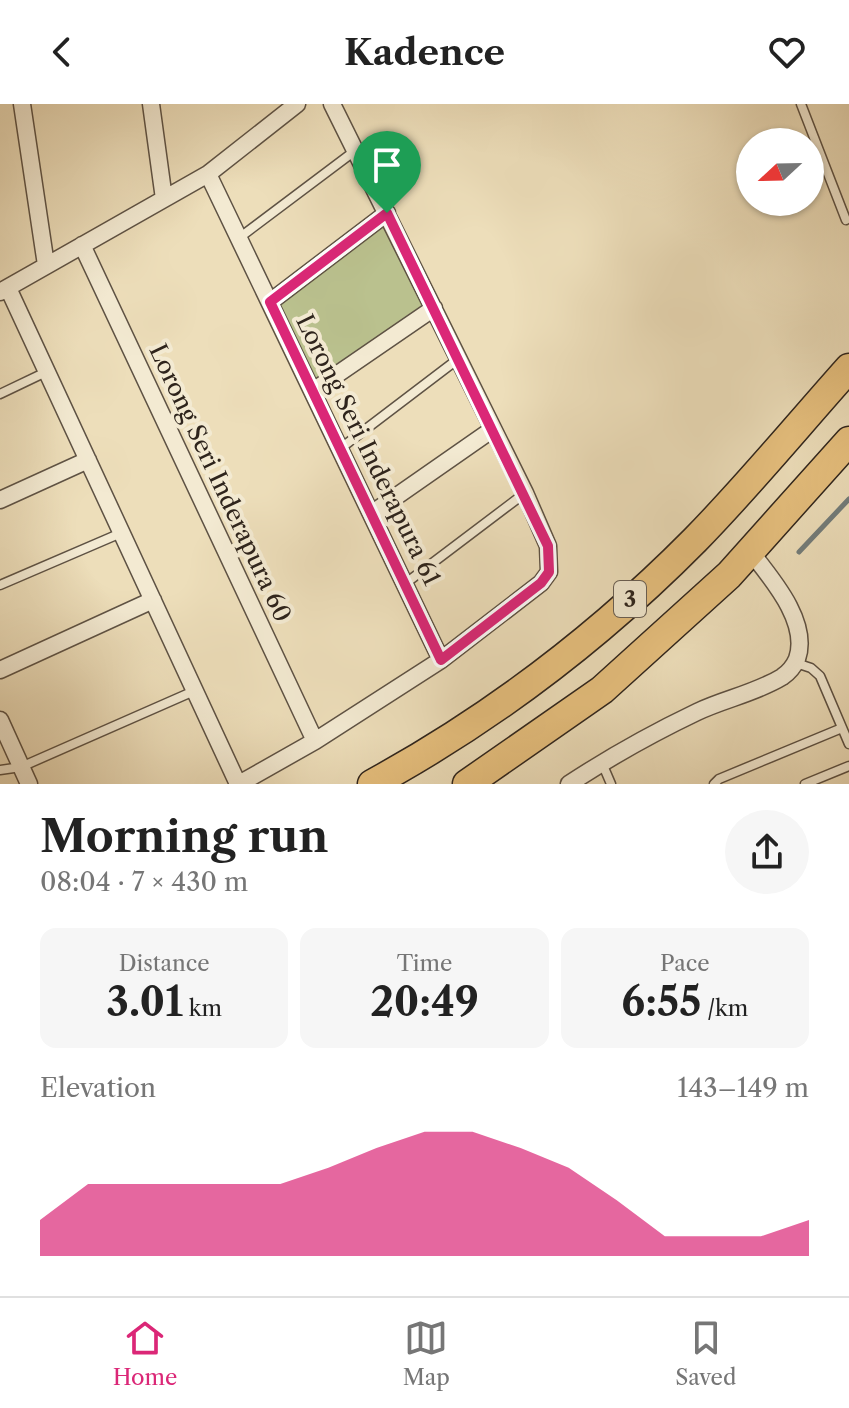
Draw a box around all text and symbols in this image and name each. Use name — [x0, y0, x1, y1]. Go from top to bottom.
icon: back — [40, 30, 84, 74]
text: Kadence — [344, 30, 505, 74]
icon: heart — [765, 30, 809, 74]
north arrow — [736, 128, 824, 216]
map controls — [736, 128, 824, 216]
pin — [353, 131, 421, 213]
icon: arrive — [365, 143, 409, 187]
street label: Lorong Seri Inderapura 61 — [290, 310, 447, 590]
street label: Lorong Seri Inderapura 60 — [143, 339, 298, 626]
road number: 3 — [614, 581, 646, 617]
text: Morning run — [40, 809, 329, 863]
button: share — [725, 810, 809, 894]
text: 08:04 · 7 × 430 m — [40, 866, 248, 898]
text: Distance — [119, 950, 210, 977]
text: Time — [397, 950, 452, 977]
text: Pace — [660, 950, 710, 977]
text: 3.01 — [106, 977, 183, 1026]
text: 20:49 — [370, 977, 479, 1026]
text: 6:55 — [621, 977, 701, 1026]
text: km — [183, 995, 222, 1022]
text: /km — [701, 995, 748, 1022]
text: Elevation — [40, 1072, 156, 1104]
text: 143–149 m — [677, 1072, 809, 1104]
tab: Home — [113, 1316, 177, 1391]
tab: Map — [403, 1316, 450, 1391]
tab: Saved — [675, 1316, 736, 1391]

